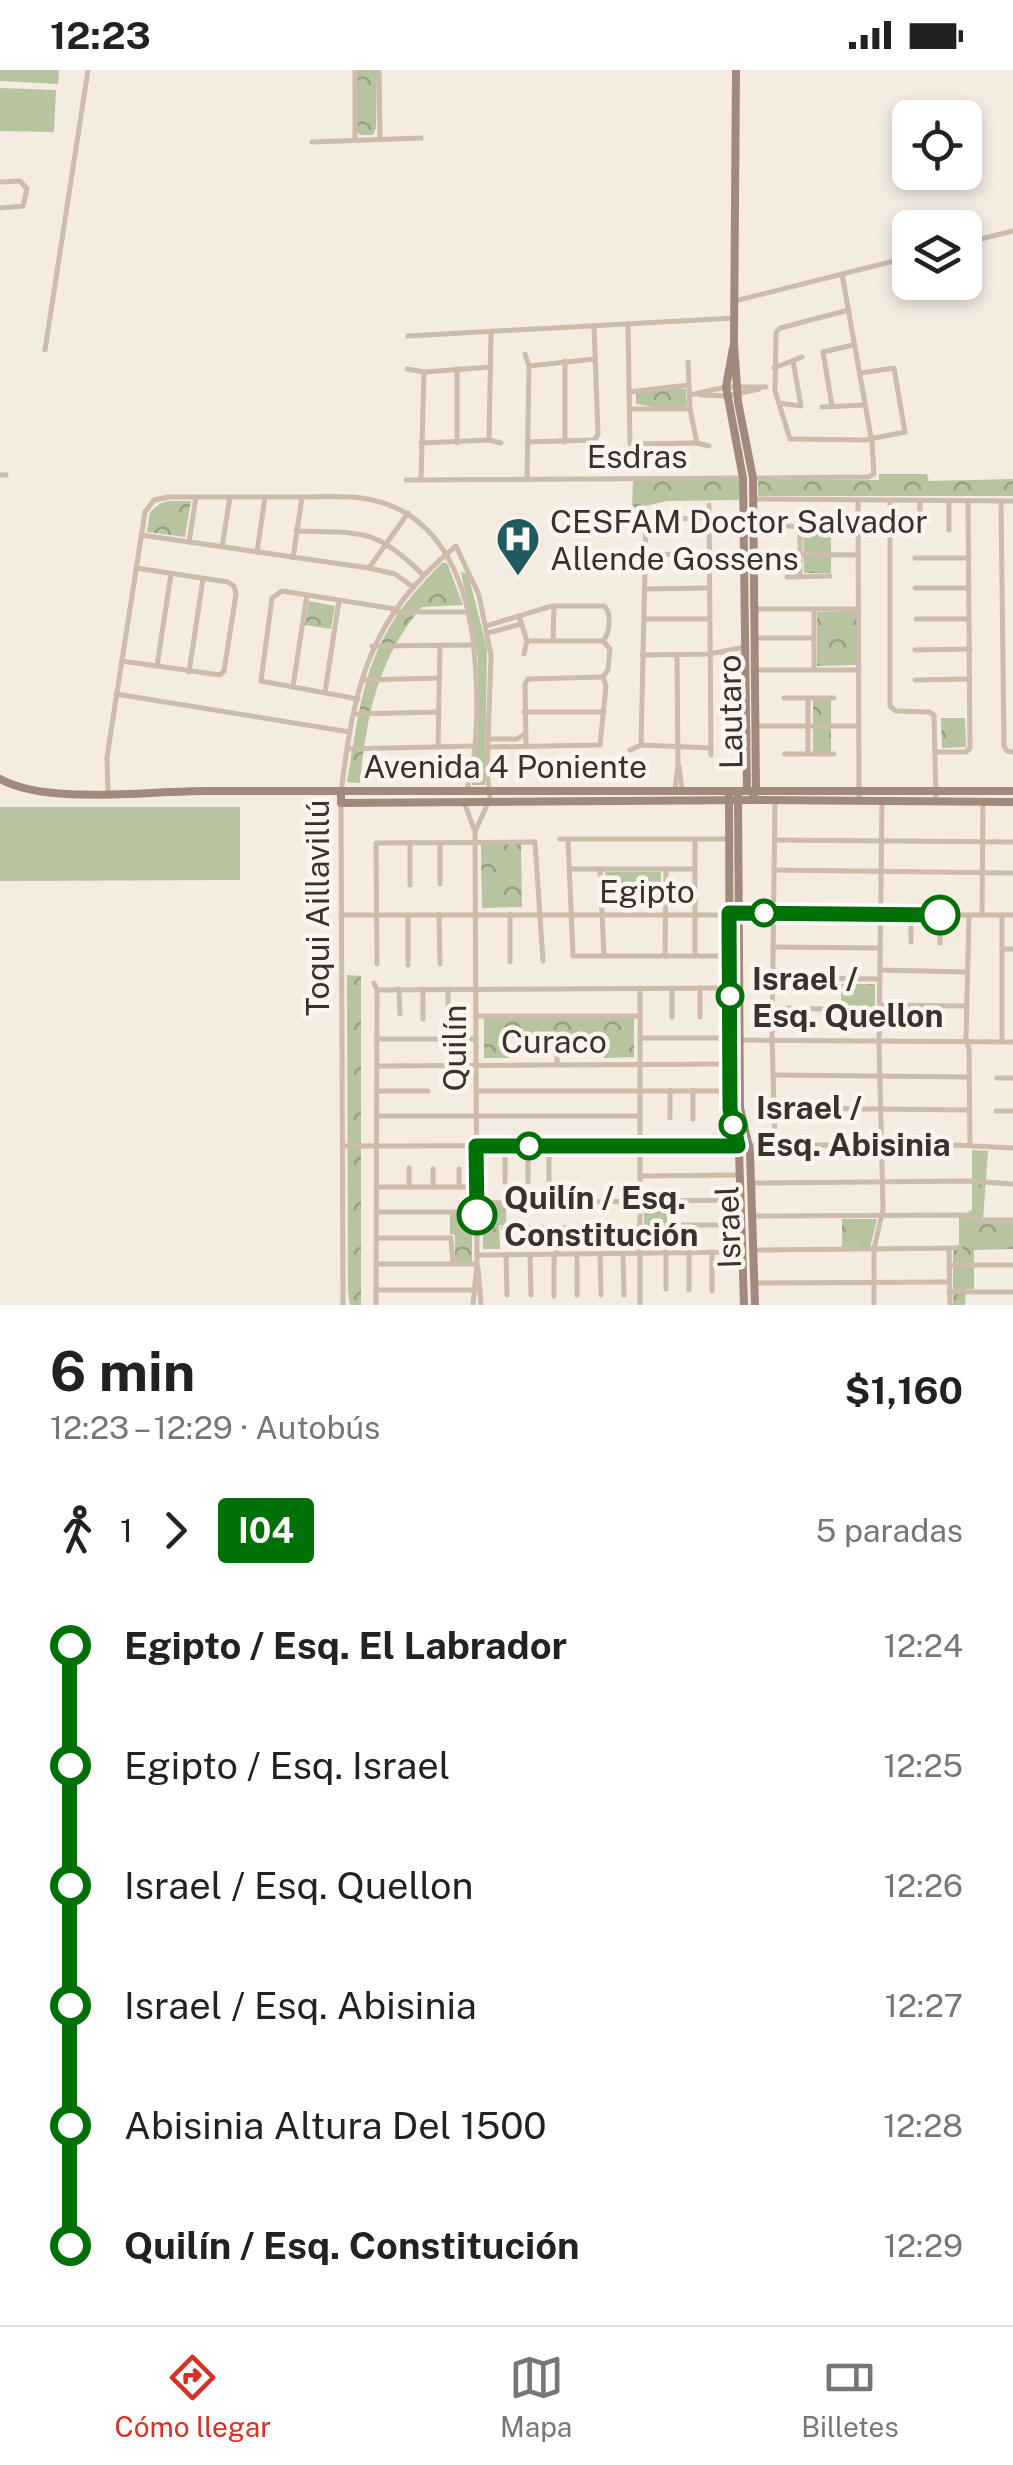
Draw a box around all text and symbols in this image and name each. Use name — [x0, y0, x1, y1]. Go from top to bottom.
text: 12:23 — [50, 13, 151, 58]
map controls — [892, 100, 982, 300]
button: locate — [892, 100, 982, 190]
button: layers — [892, 210, 982, 300]
street label: Esdras — [587, 438, 687, 475]
place label: CESFAM Doctor Salvador Allende Gossens — [550, 503, 928, 577]
hospital icon: CESFAM Doctor Salvador Allende Gossens — [495, 516, 541, 577]
street label: Lautaro — [711, 654, 749, 770]
street label: Avenida 4 Poniente — [363, 748, 647, 785]
street label: Toqui Aillavillú — [299, 800, 336, 1016]
street label: Egipto — [599, 873, 695, 910]
unlabelled marker — [921, 896, 959, 934]
unlabelled marker — [751, 900, 777, 926]
place label: Israel / Esq. Quellon — [752, 960, 943, 1034]
marker: Israel / Esq. Quellon — [717, 983, 743, 1009]
street label: Quilín — [436, 1005, 473, 1091]
street label: Curaco — [501, 1023, 607, 1060]
place label: Israel / Esq. Abisinia — [756, 1089, 951, 1163]
marker: Israel / Esq. Abisinia — [720, 1112, 746, 1138]
unlabelled marker — [516, 1133, 542, 1159]
place label: Quilín / Esq. Constitución — [504, 1179, 698, 1253]
street label: Israel — [708, 1185, 748, 1269]
marker: Quilín / Esq. Constitución — [458, 1196, 496, 1234]
text: 6 min — [50, 1339, 195, 1403]
text: $1,160 — [845, 1368, 963, 1413]
text: 12:23 – 12:29 · Autobús — [50, 1409, 380, 1446]
icon: walk — [50, 1503, 105, 1558]
icon: forward — [148, 1503, 203, 1558]
text: I04 — [238, 1510, 294, 1551]
text: 1 — [120, 1512, 133, 1549]
text: 5 paradas — [816, 1512, 963, 1549]
text: Egipto / Esq. El Labrador — [124, 1623, 567, 1668]
text: 12:24 — [884, 1627, 963, 1664]
text: Egipto / Esq. Israel — [124, 1743, 450, 1788]
text: 12:25 — [883, 1747, 963, 1784]
text: Israel / Esq. Quellon — [124, 1863, 474, 1908]
text: 12:26 — [884, 1867, 963, 1904]
text: Israel / Esq. Abisinia — [124, 1983, 477, 2028]
text: 12:27 — [885, 1987, 963, 2024]
text: Abisinia Altura Del 1500 — [124, 2103, 547, 2148]
text: 12:28 — [883, 2107, 963, 2144]
text: Quilín / Esq. Constitución — [124, 2223, 580, 2268]
text: 12:29 — [884, 2227, 963, 2264]
tab: Cómo llegar — [114, 2350, 271, 2443]
tab: Mapa — [500, 2350, 572, 2443]
tab: Billetes — [801, 2350, 899, 2443]

